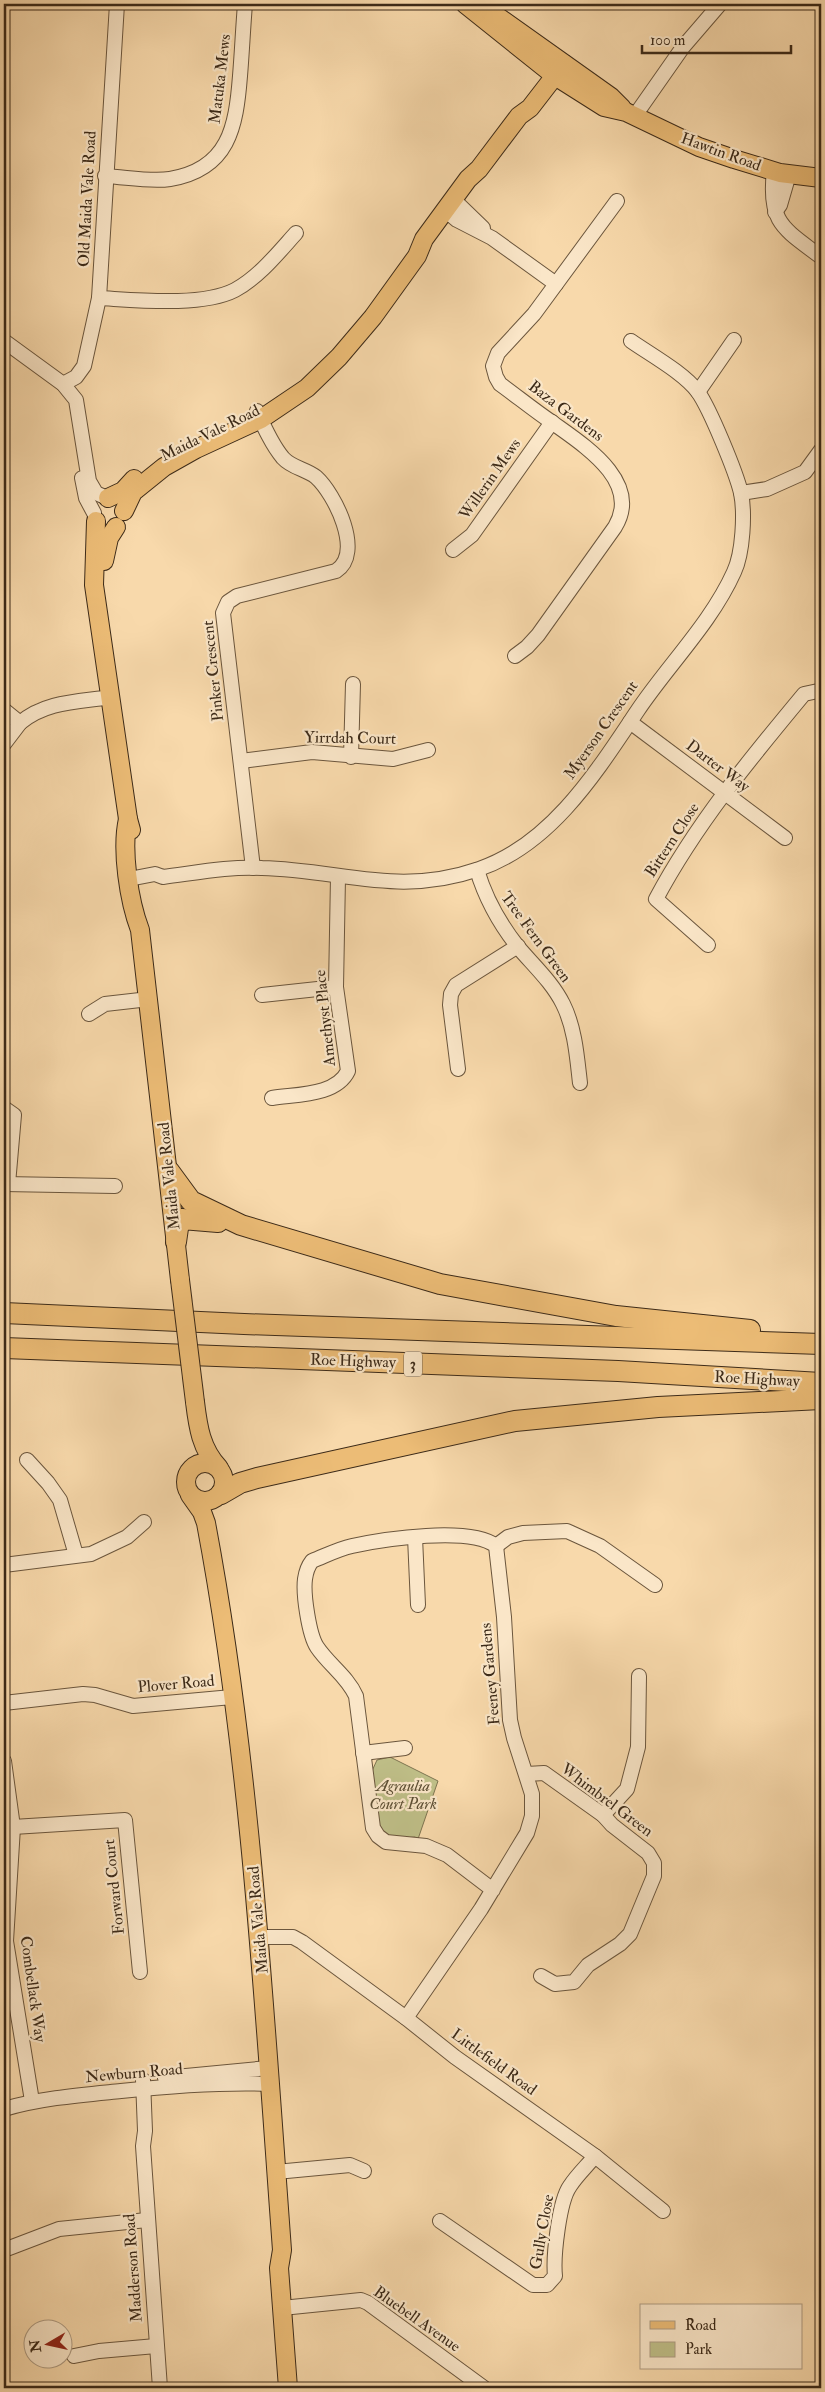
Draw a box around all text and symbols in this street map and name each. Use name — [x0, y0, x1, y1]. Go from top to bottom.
scale bar — [642, 22, 791, 54]
text: 100 m — [650, 31, 686, 50]
street label: Matuka Mews — [205, 33, 235, 125]
street label: Hawtin Road — [678, 128, 764, 176]
street label: Old Maida Vale Road — [73, 130, 101, 268]
street label: Baza Gardens — [524, 376, 608, 446]
street label: Maida Vale Road — [157, 400, 263, 466]
street label: Willerin Mews — [454, 435, 525, 524]
street label: Pinker Crescent — [198, 620, 228, 722]
street label: Myerson Crescent — [560, 677, 642, 783]
street label: Yirrdah Court — [304, 727, 396, 749]
street label: Darter Way — [682, 735, 755, 797]
street label: Bittern Close — [641, 799, 704, 881]
street label: Tree Fern Green — [496, 888, 576, 986]
street label: Amethyst Place — [310, 968, 340, 1068]
street label: Maida Vale Road — [153, 1121, 185, 1231]
street label: Roe Highway — [310, 1350, 397, 1373]
road number: 3 — [404, 1352, 422, 1376]
street label: Roe Highway — [714, 1367, 801, 1391]
street label: Feeney Gardens — [476, 1622, 504, 1726]
street label: Plover Road — [137, 1671, 215, 1697]
street label: Whimbrel Green — [556, 1758, 657, 1841]
park label: Agraulia Court Park — [369, 1776, 437, 1814]
street label: Forward Court — [99, 1838, 129, 1936]
street label: Maida Vale Road — [243, 1865, 273, 1975]
street label: Combellack Way — [16, 1935, 50, 2044]
street label: Littlefield Road — [447, 2024, 541, 2100]
street label: Newburn Road — [84, 2059, 184, 2087]
street label: Gully Close — [526, 2193, 558, 2271]
street label: Madderson Road — [119, 2213, 147, 2323]
street label: Bluebell Avenue — [370, 2282, 465, 2357]
legend — [640, 2304, 802, 2370]
text: Road — [685, 2316, 717, 2335]
north arrow — [22, 2320, 72, 2370]
text: N — [26, 2338, 45, 2354]
text: Park — [685, 2340, 712, 2359]

